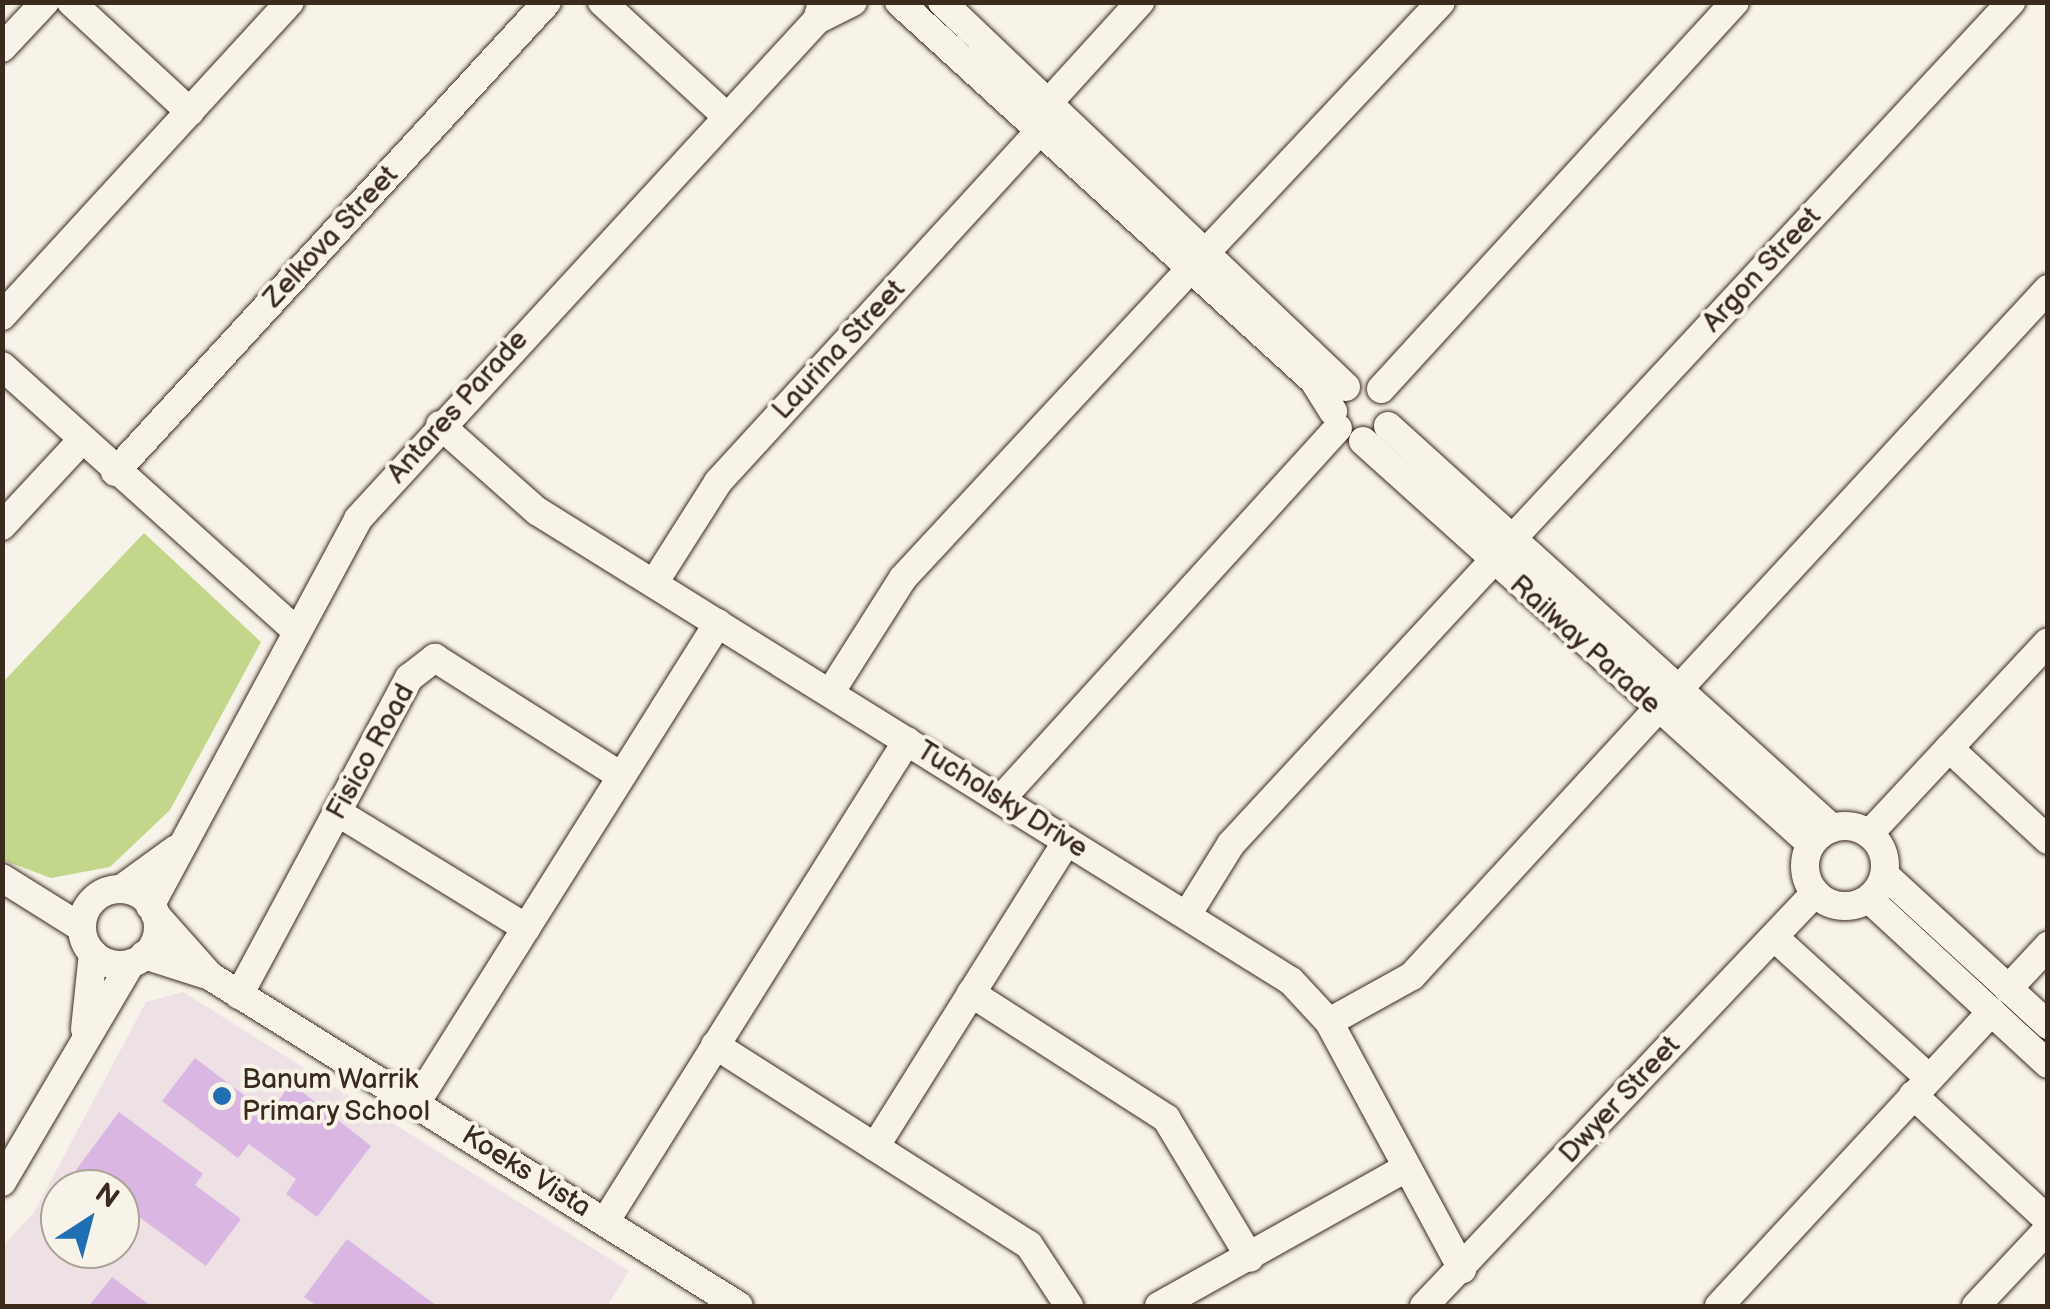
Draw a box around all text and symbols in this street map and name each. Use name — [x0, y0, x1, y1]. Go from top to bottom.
street label: Zelkova Street — [257, 159, 405, 315]
street label: Argon Street — [1695, 200, 1829, 340]
street label: Laurina Street — [766, 273, 912, 427]
street label: Antares Parade — [380, 324, 536, 490]
street label: Railway Parade — [1502, 568, 1668, 722]
street label: Fisico Road — [320, 678, 422, 826]
street label: Tucholsky Drive — [910, 734, 1094, 866]
street label: Dwyer Street — [1552, 1029, 1688, 1171]
place label: Banum Warrik Primary School — [242, 1063, 432, 1129]
marker: Banum Warrik Primary School — [211, 1085, 233, 1107]
street label: Koeks Vista — [455, 1119, 597, 1225]
north arrow — [40, 1169, 140, 1269]
text: N — [89, 1176, 125, 1215]

